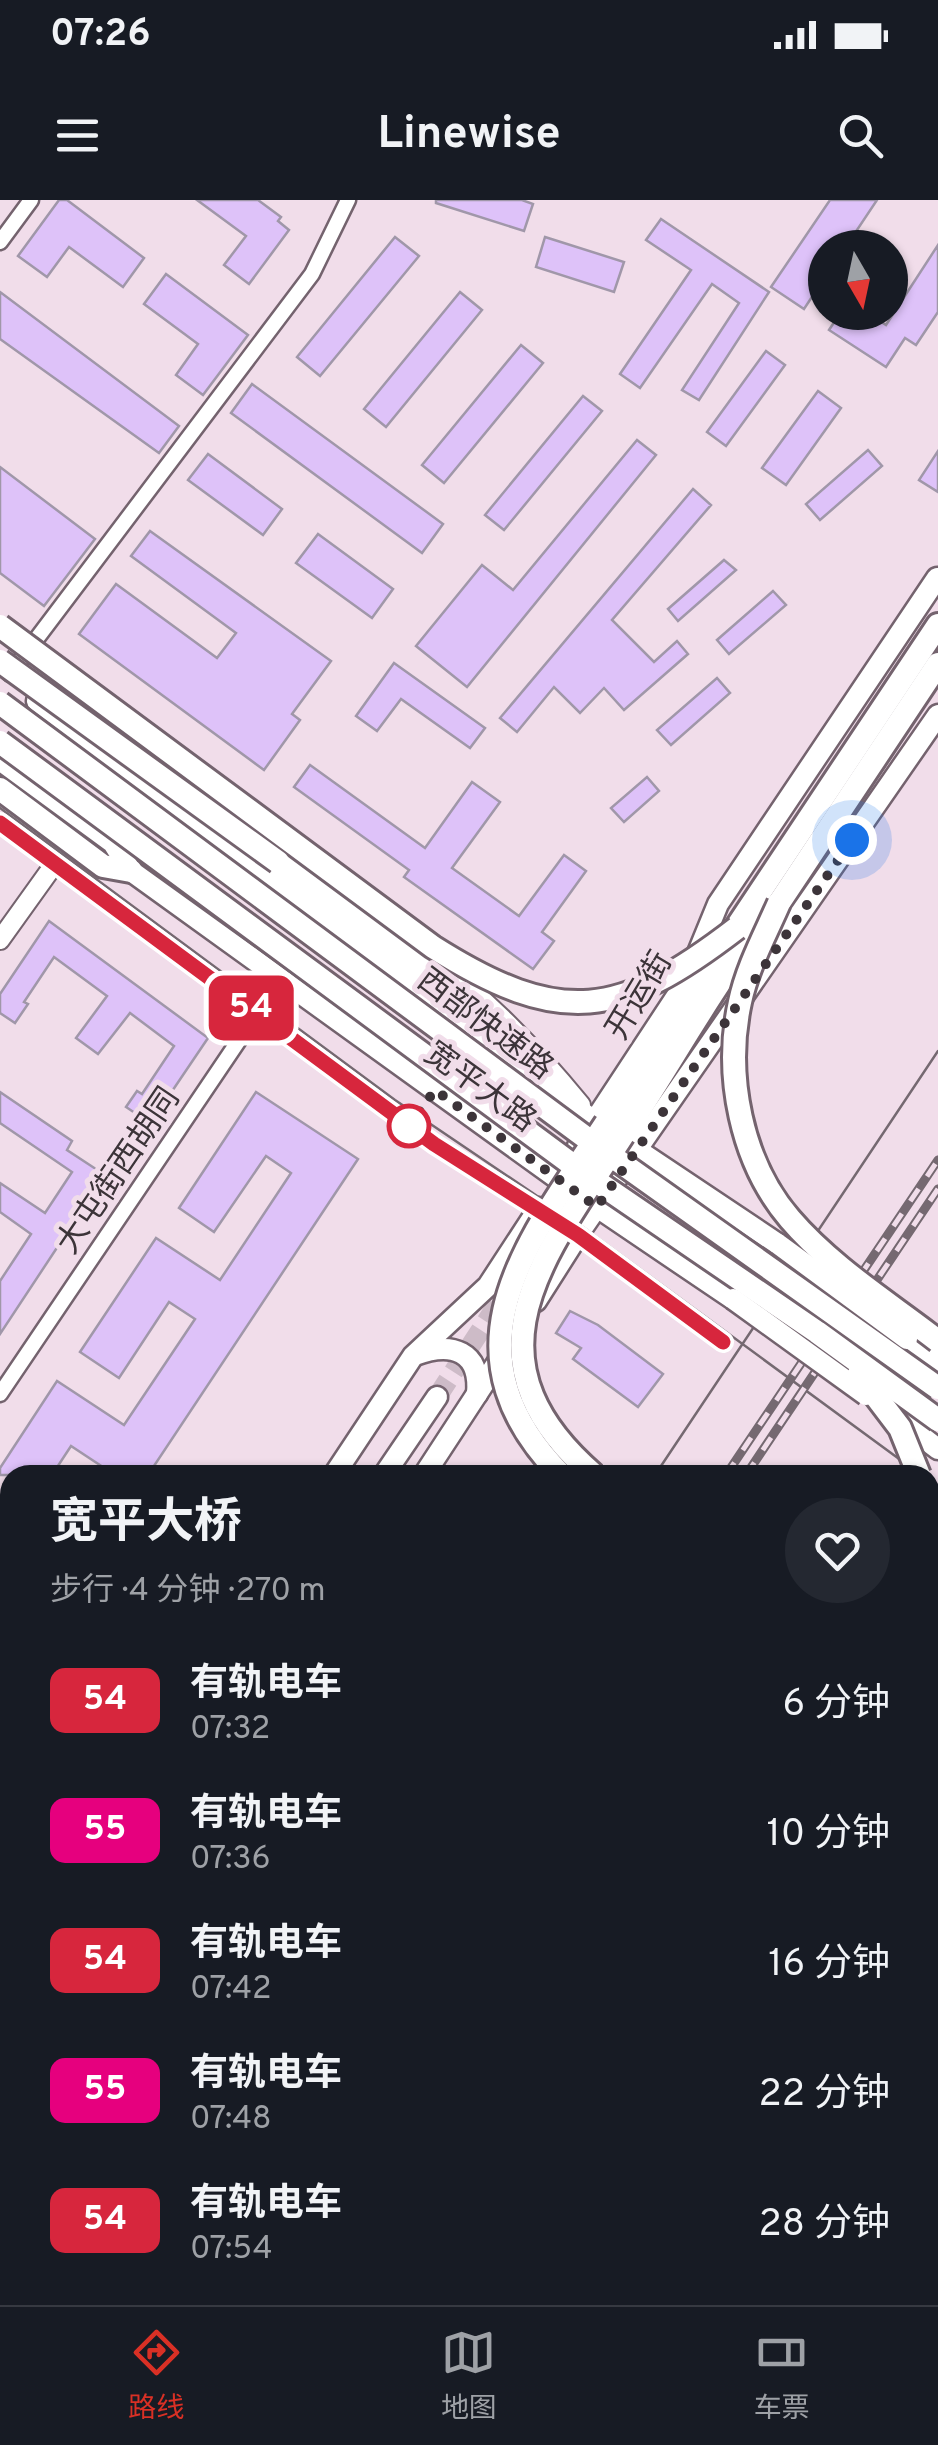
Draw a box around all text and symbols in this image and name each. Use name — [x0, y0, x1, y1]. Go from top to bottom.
text: 07:26 — [50, 11, 151, 60]
text: Linewise — [377, 107, 561, 164]
icon: menu — [50, 108, 105, 163]
icon: search — [833, 108, 888, 163]
north arrow — [808, 230, 908, 330]
map controls — [808, 230, 908, 330]
your location — [827, 815, 877, 865]
street label: 开运街 — [599, 945, 682, 1048]
street label: 西部快速路 — [408, 961, 560, 1090]
line badge: 54 — [206, 976, 296, 1040]
text: 54 — [229, 986, 273, 1030]
street label: 宽平大路 — [416, 1035, 543, 1142]
street label: 大屯街西胡同 — [49, 1081, 190, 1262]
unlabelled marker — [388, 1105, 430, 1147]
text: 宽平大桥 — [50, 1495, 242, 1555]
button: heart — [785, 1498, 890, 1603]
text: 步行 · 4 分钟 · 270 m — [50, 1572, 326, 1612]
text: 有轨电车 — [190, 1661, 342, 1710]
text: 54 — [83, 1678, 127, 1722]
text: 6 分钟 — [782, 1681, 890, 1730]
text: 07:32 — [190, 1710, 270, 1750]
text: 有轨电车 — [190, 1791, 342, 1840]
text: 55 — [84, 1808, 126, 1852]
text: 10 分钟 — [766, 1811, 890, 1860]
text: 07:36 — [190, 1840, 271, 1880]
text: 有轨电车 — [190, 1921, 342, 1970]
text: 54 — [83, 1938, 127, 1982]
text: 16 分钟 — [768, 1941, 890, 1990]
text: 07:42 — [190, 1970, 272, 2010]
text: 有轨电车 — [190, 2051, 342, 2100]
text: 55 — [84, 2068, 126, 2112]
text: 22 分钟 — [759, 2071, 890, 2120]
text: 07:48 — [190, 2100, 272, 2140]
text: 有轨电车 — [190, 2181, 342, 2230]
text: 54 — [83, 2198, 127, 2242]
text: 28 分钟 — [759, 2201, 890, 2250]
text: 07:54 — [190, 2230, 273, 2270]
tab: 路线 — [128, 2325, 184, 2428]
tab: 地图 — [441, 2325, 497, 2428]
tab: 车票 — [754, 2325, 810, 2428]

